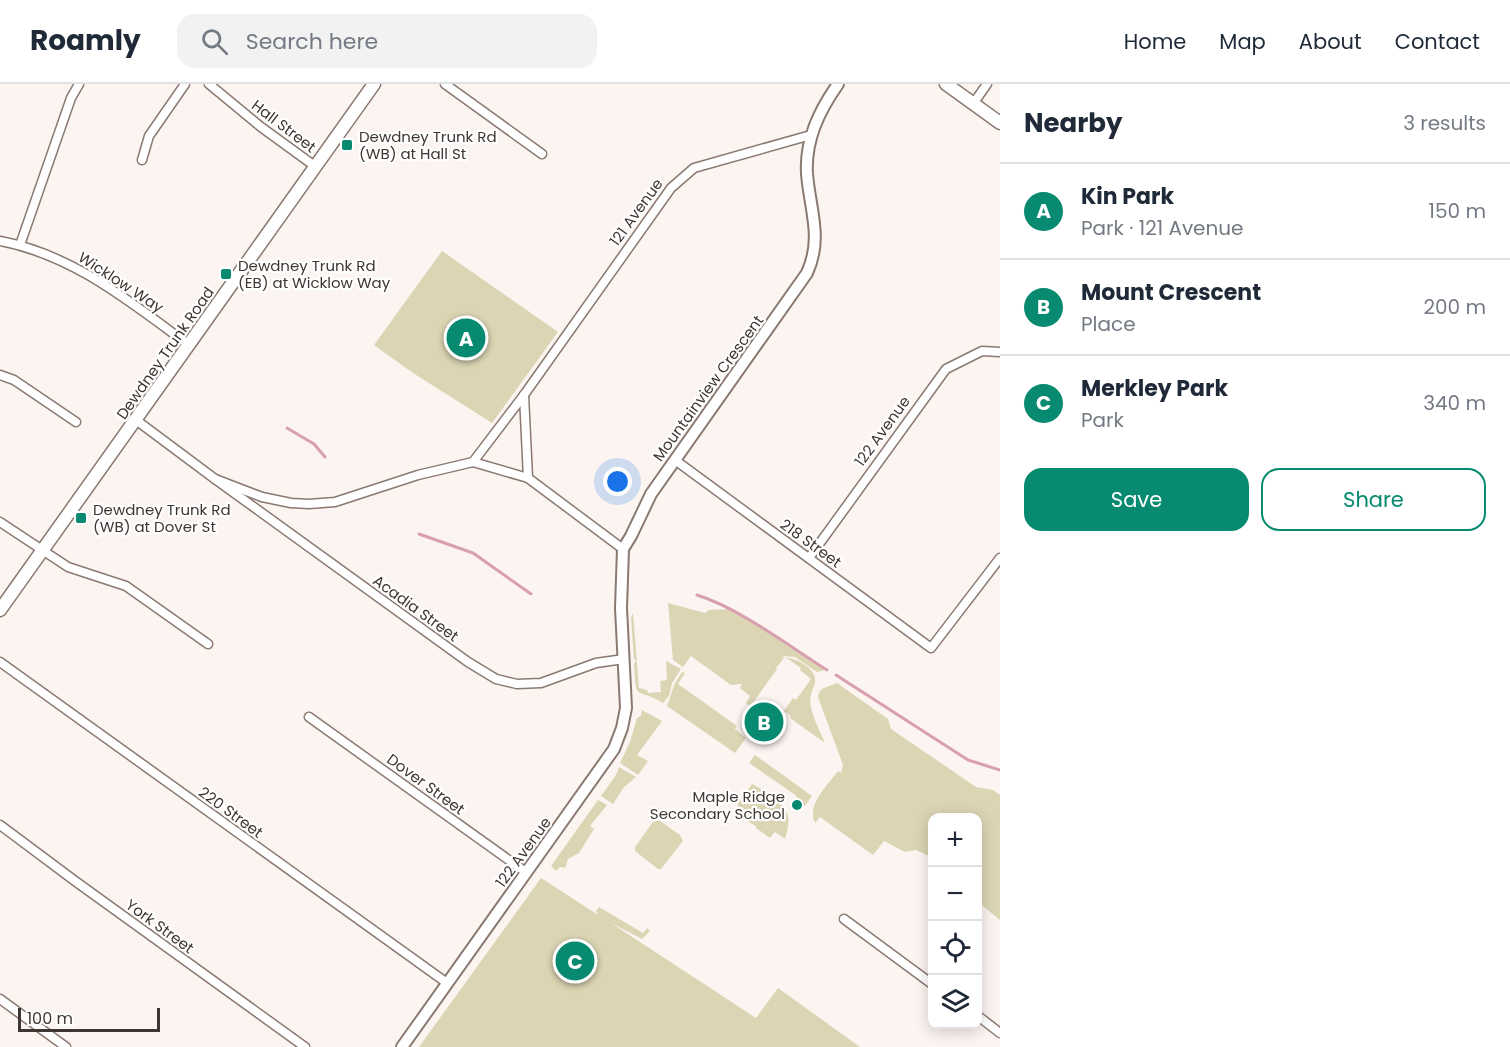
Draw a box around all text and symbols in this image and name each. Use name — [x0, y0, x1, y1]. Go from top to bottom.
search box — [177, 14, 597, 68]
text: Roamly — [30, 21, 141, 60]
icon: search — [198, 25, 231, 58]
text: Search here — [246, 26, 378, 57]
text: Home — [1124, 27, 1186, 56]
text: Map — [1219, 27, 1266, 56]
text: About — [1299, 27, 1362, 56]
text: Contact — [1395, 27, 1480, 56]
street label: Hall Street — [247, 95, 321, 157]
text: Nearby — [1024, 105, 1122, 141]
text: 3 results — [1403, 109, 1486, 137]
place label: Dewdney Trunk Rd (WB) at Hall St — [359, 126, 497, 164]
marker: Dewdney Trunk Rd (WB) at Hall St — [340, 138, 354, 152]
street label: 121 Avenue — [604, 174, 668, 250]
text: Kin Park — [1081, 181, 1174, 212]
text: A — [1036, 197, 1051, 225]
text: 150 m — [1429, 197, 1486, 225]
text: Park · 121 Avenue — [1081, 214, 1244, 242]
street label: Wicklow Way — [74, 247, 168, 318]
place label: Dewdney Trunk Rd (EB) at Wicklow Way — [238, 255, 391, 293]
marker: Dewdney Trunk Rd (EB) at Wicklow Way — [219, 267, 233, 281]
text: Mount Crescent — [1081, 277, 1261, 308]
street label: Dewdney Trunk Road — [111, 283, 219, 423]
text: B — [1037, 293, 1050, 321]
text: 200 m — [1423, 293, 1486, 321]
text: Place — [1081, 310, 1136, 338]
street label: Mountainview Crescent — [648, 311, 768, 465]
pin: A — [446, 316, 486, 360]
text: Merkley Park — [1081, 373, 1228, 404]
text: C — [1036, 389, 1051, 417]
text: 340 m — [1423, 389, 1486, 417]
street label: 122 Avenue — [849, 392, 915, 470]
text: Park — [1081, 406, 1124, 434]
your location — [603, 467, 632, 496]
button: Save — [1024, 468, 1249, 531]
button: Share — [1261, 468, 1486, 531]
place label: Dewdney Trunk Rd (WB) at Dover St — [93, 499, 231, 537]
marker: Dewdney Trunk Rd (WB) at Dover St — [74, 511, 88, 525]
street label: 218 Street — [776, 514, 846, 572]
street label: Acadia Street — [369, 570, 463, 646]
pin: B — [744, 700, 783, 744]
street label: Dover Street — [383, 749, 469, 819]
street label: 220 Street — [195, 782, 267, 842]
place label: Maple Ridge Secondary School — [650, 786, 785, 824]
marker: Maple Ridge Secondary School — [790, 798, 804, 812]
street label: 122 Avenue — [490, 813, 556, 891]
map controls — [928, 813, 982, 1029]
button: + — [928, 813, 982, 867]
button: − — [928, 867, 982, 921]
street label: York Street — [122, 894, 198, 958]
button: locate — [928, 921, 982, 975]
pin: C — [556, 938, 594, 984]
button: layers — [928, 975, 982, 1029]
scale bar — [18, 1005, 160, 1032]
text: 100 m — [27, 1007, 73, 1030]

